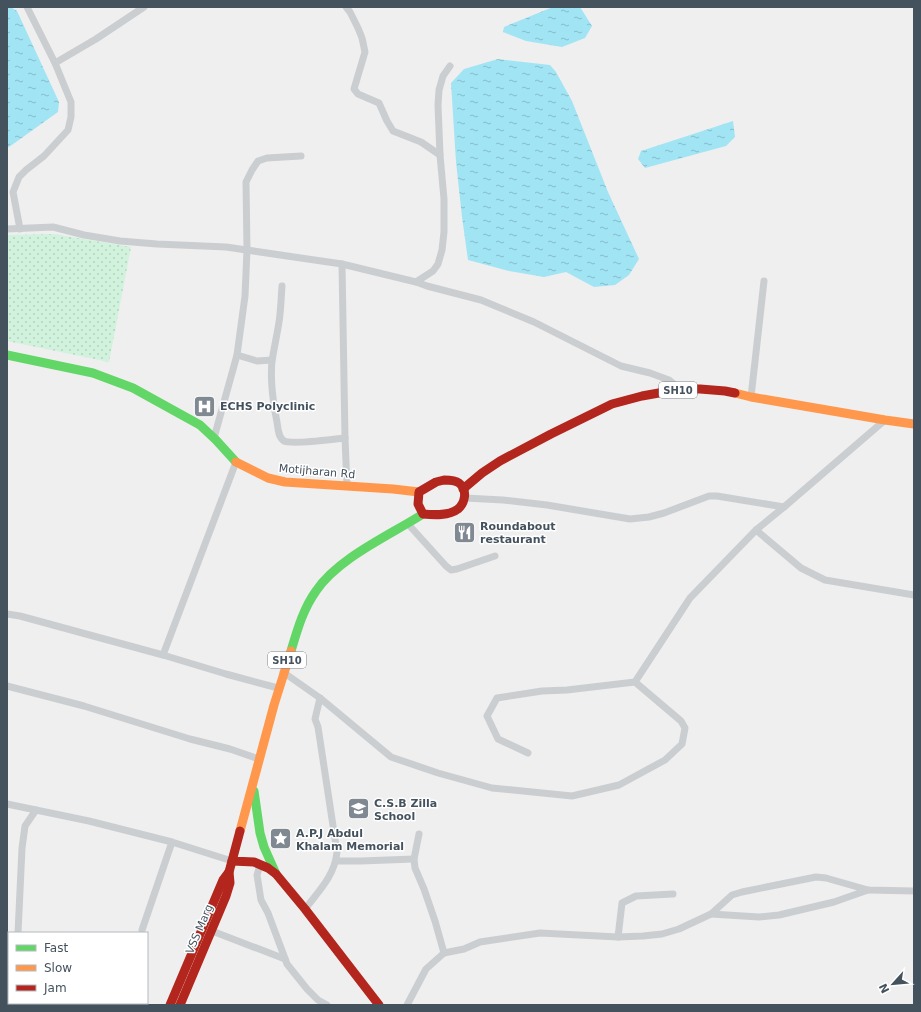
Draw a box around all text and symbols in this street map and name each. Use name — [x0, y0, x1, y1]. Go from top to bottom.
road number: SH10 — [659, 382, 697, 398]
hospital icon: ECHS Polyclinic — [192, 393, 218, 419]
place label: ECHS Polyclinic — [220, 400, 315, 413]
street label: Motijharan Rd — [278, 462, 356, 481]
restaurant icon: Roundabout restaurant — [451, 519, 477, 545]
place label: Roundabout restaurant — [480, 520, 556, 546]
road number: SH10 — [268, 652, 306, 668]
school or university icon: C.S.B Zilla School — [346, 796, 372, 822]
place label: C.S.B Zilla School — [374, 797, 437, 823]
place icon: A.P.J Abdul Khalam Memorial — [268, 826, 294, 852]
place label: A.P.J Abdul Khalam Memorial — [296, 827, 404, 853]
street label: VSS Marg — [183, 902, 216, 956]
legend — [8, 932, 148, 1004]
text: Fast — [44, 941, 68, 955]
text: Slow — [44, 961, 72, 975]
north arrow — [873, 964, 913, 1004]
text: Jam — [43, 981, 67, 995]
text: N — [877, 981, 892, 995]

